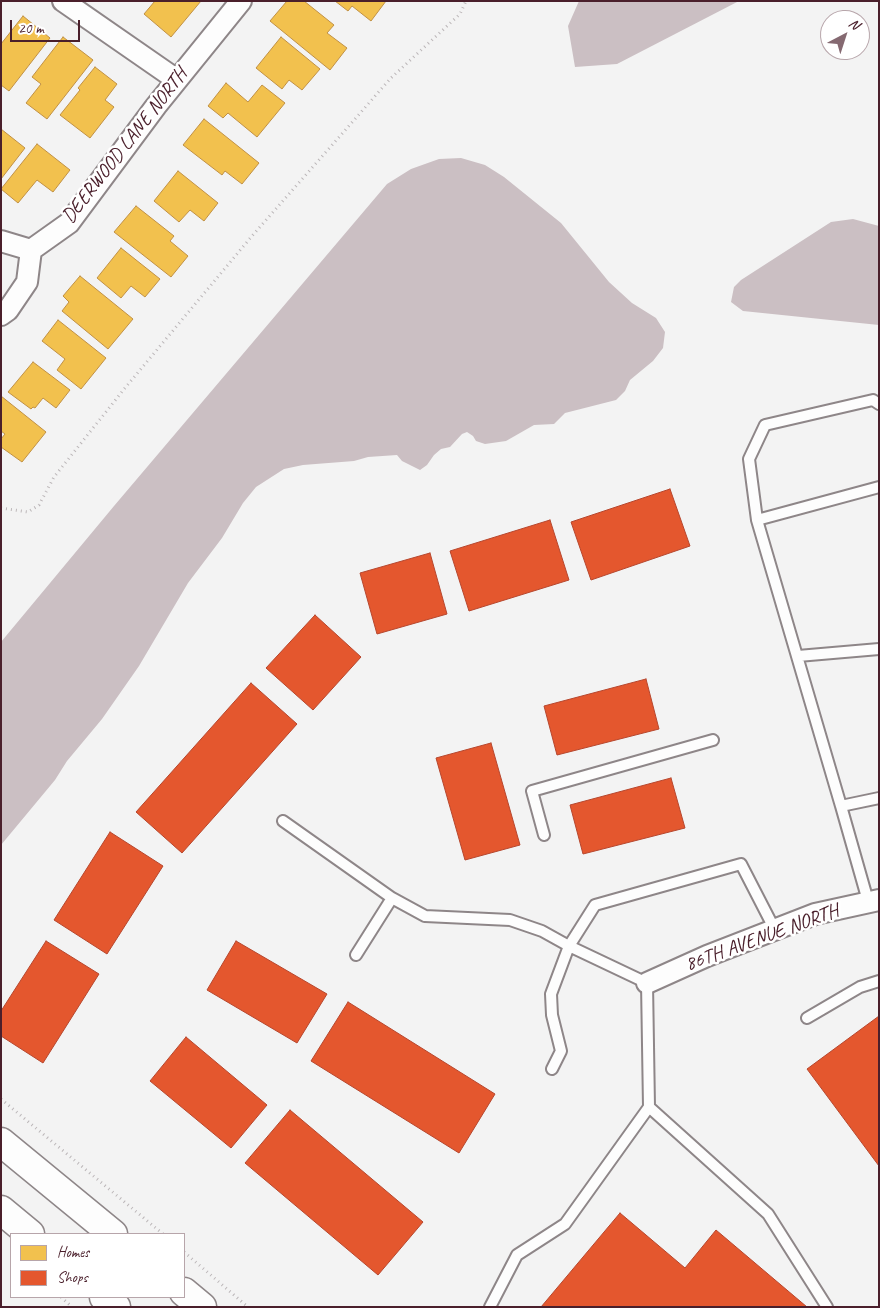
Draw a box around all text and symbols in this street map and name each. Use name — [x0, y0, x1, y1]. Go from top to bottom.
scale bar — [12, 10, 82, 42]
north arrow — [820, 10, 870, 60]
text: N — [846, 15, 863, 33]
text: 20 m — [18, 19, 44, 38]
street label: DEERWOOD LANE NORTH — [57, 64, 193, 228]
street label: 86TH AVENUE NORTH — [682, 899, 842, 977]
legend — [10, 1233, 185, 1298]
text: Homes — [57, 1243, 89, 1262]
text: Shops — [57, 1268, 88, 1287]

